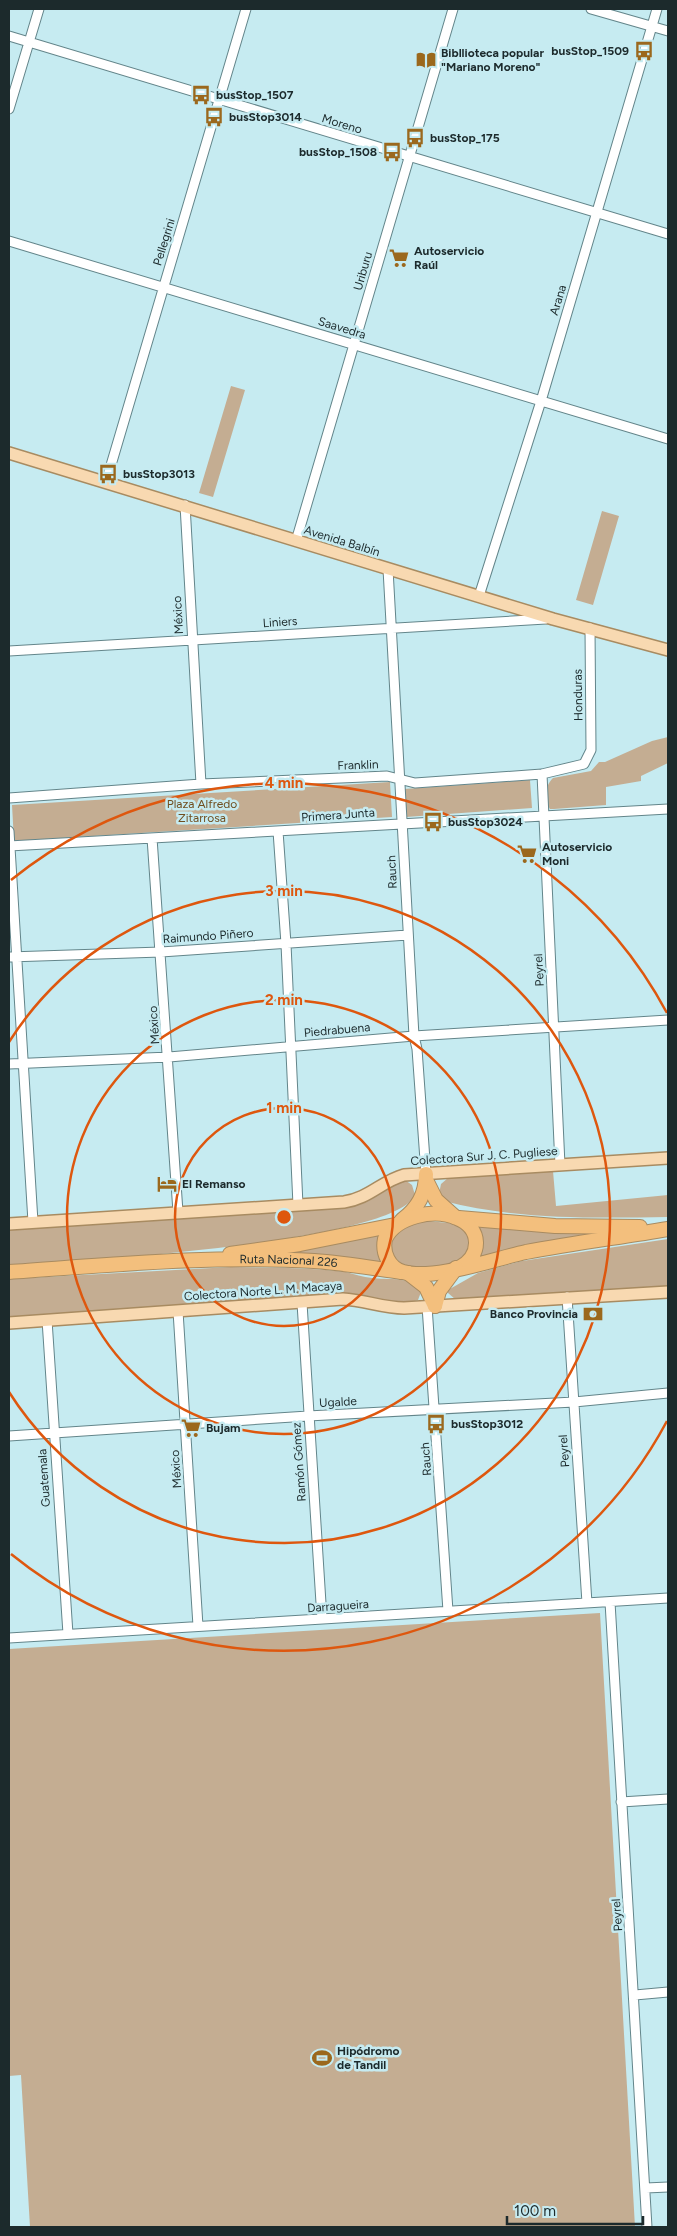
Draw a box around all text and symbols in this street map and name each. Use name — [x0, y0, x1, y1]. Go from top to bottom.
bus stop icon: busStop_1509 — [633, 40, 655, 62]
place label: busStop_1509 — [551, 44, 629, 58]
place label: Bibllioteca popular "Mariano Moreno" — [441, 46, 544, 74]
library icon: Bibllioteca popular "Mariano Moreno" — [415, 49, 437, 71]
bus stop icon: busStop_1507 — [190, 84, 212, 106]
place label: busStop_1507 — [216, 88, 294, 102]
bus stop icon: busStop3014 — [203, 106, 225, 128]
place label: busStop3014 — [229, 110, 302, 124]
street label: Moreno — [320, 111, 364, 137]
bus stop icon: busStop_175 — [404, 127, 426, 149]
place label: busStop_175 — [430, 131, 500, 145]
bus stop icon: busStop_1508 — [381, 141, 403, 163]
place label: busStop_1508 — [299, 145, 377, 159]
street label: Pellegrini — [150, 217, 178, 267]
place label: Autoservicio Raúl — [414, 244, 484, 272]
supermarket icon: Autoservicio Raúl — [388, 247, 410, 269]
street label: Uriburu — [351, 250, 375, 292]
street label: Arana — [547, 283, 569, 317]
street label: Saavedra — [316, 314, 368, 342]
bus stop icon: busStop3013 — [97, 463, 119, 485]
place label: busStop3013 — [123, 467, 195, 481]
street label: Avenida Balbín — [302, 523, 382, 559]
street label: México — [170, 595, 186, 635]
street label: Liniers — [262, 614, 298, 630]
street label: Honduras — [571, 668, 585, 721]
street label: Franklin — [337, 757, 379, 773]
text: 4 min — [265, 774, 303, 792]
park label: Plaza Alfredo Zitarrosa — [167, 797, 237, 825]
street label: Primera Junta — [301, 805, 375, 825]
bus stop icon: busStop3024 — [422, 811, 444, 833]
place label: busStop3024 — [448, 815, 523, 829]
place label: Autoservicio Moni — [542, 840, 612, 868]
supermarket icon: Autoservicio Moni — [516, 843, 538, 865]
street label: Rauch — [384, 855, 400, 889]
text: 3 min — [265, 882, 303, 900]
street label: Raimundo Piñero — [162, 926, 254, 946]
street label: Peyrel — [531, 953, 547, 987]
text: 2 min — [265, 991, 303, 1009]
street label: México — [146, 1005, 162, 1045]
street label: Piedrabuena — [303, 1020, 371, 1040]
text: 1 min — [266, 1099, 302, 1117]
street label: Colectora Sur J. C. Pugliese — [410, 1144, 559, 1168]
hotel icon: El Remanso — [156, 1173, 178, 1195]
place label: El Remanso — [182, 1177, 246, 1191]
centre of rings — [275, 1208, 293, 1226]
street label: Ruta Nacional 226 — [239, 1252, 339, 1270]
street label: Colectora Norte L. M. Macaya — [183, 1278, 343, 1304]
bank icon: Banco Provincia — [582, 1303, 604, 1325]
place label: Banco Provincia — [490, 1307, 578, 1321]
street label: Ugalde — [319, 1394, 358, 1410]
bus stop icon: busStop3012 — [425, 1413, 447, 1435]
supermarket icon: Bujam — [180, 1417, 202, 1439]
place label: busStop3012 — [451, 1417, 523, 1431]
place label: Bujam — [206, 1421, 241, 1435]
street label: Ramón Gómez — [289, 1422, 309, 1502]
street label: Peyrel — [556, 1434, 572, 1468]
street label: Rauch — [418, 1441, 434, 1476]
street label: Guatemala — [35, 1449, 53, 1507]
street label: México — [168, 1449, 184, 1489]
street label: Darragueira — [307, 1597, 369, 1615]
street label: Peyrel — [609, 1898, 625, 1932]
place label: Hipódromo de Tandil — [337, 2044, 399, 2072]
sports icon: Hipódromo de Tandil — [311, 2047, 333, 2069]
scale bar — [507, 2194, 643, 2226]
text: 100 m — [514, 2202, 556, 2220]

